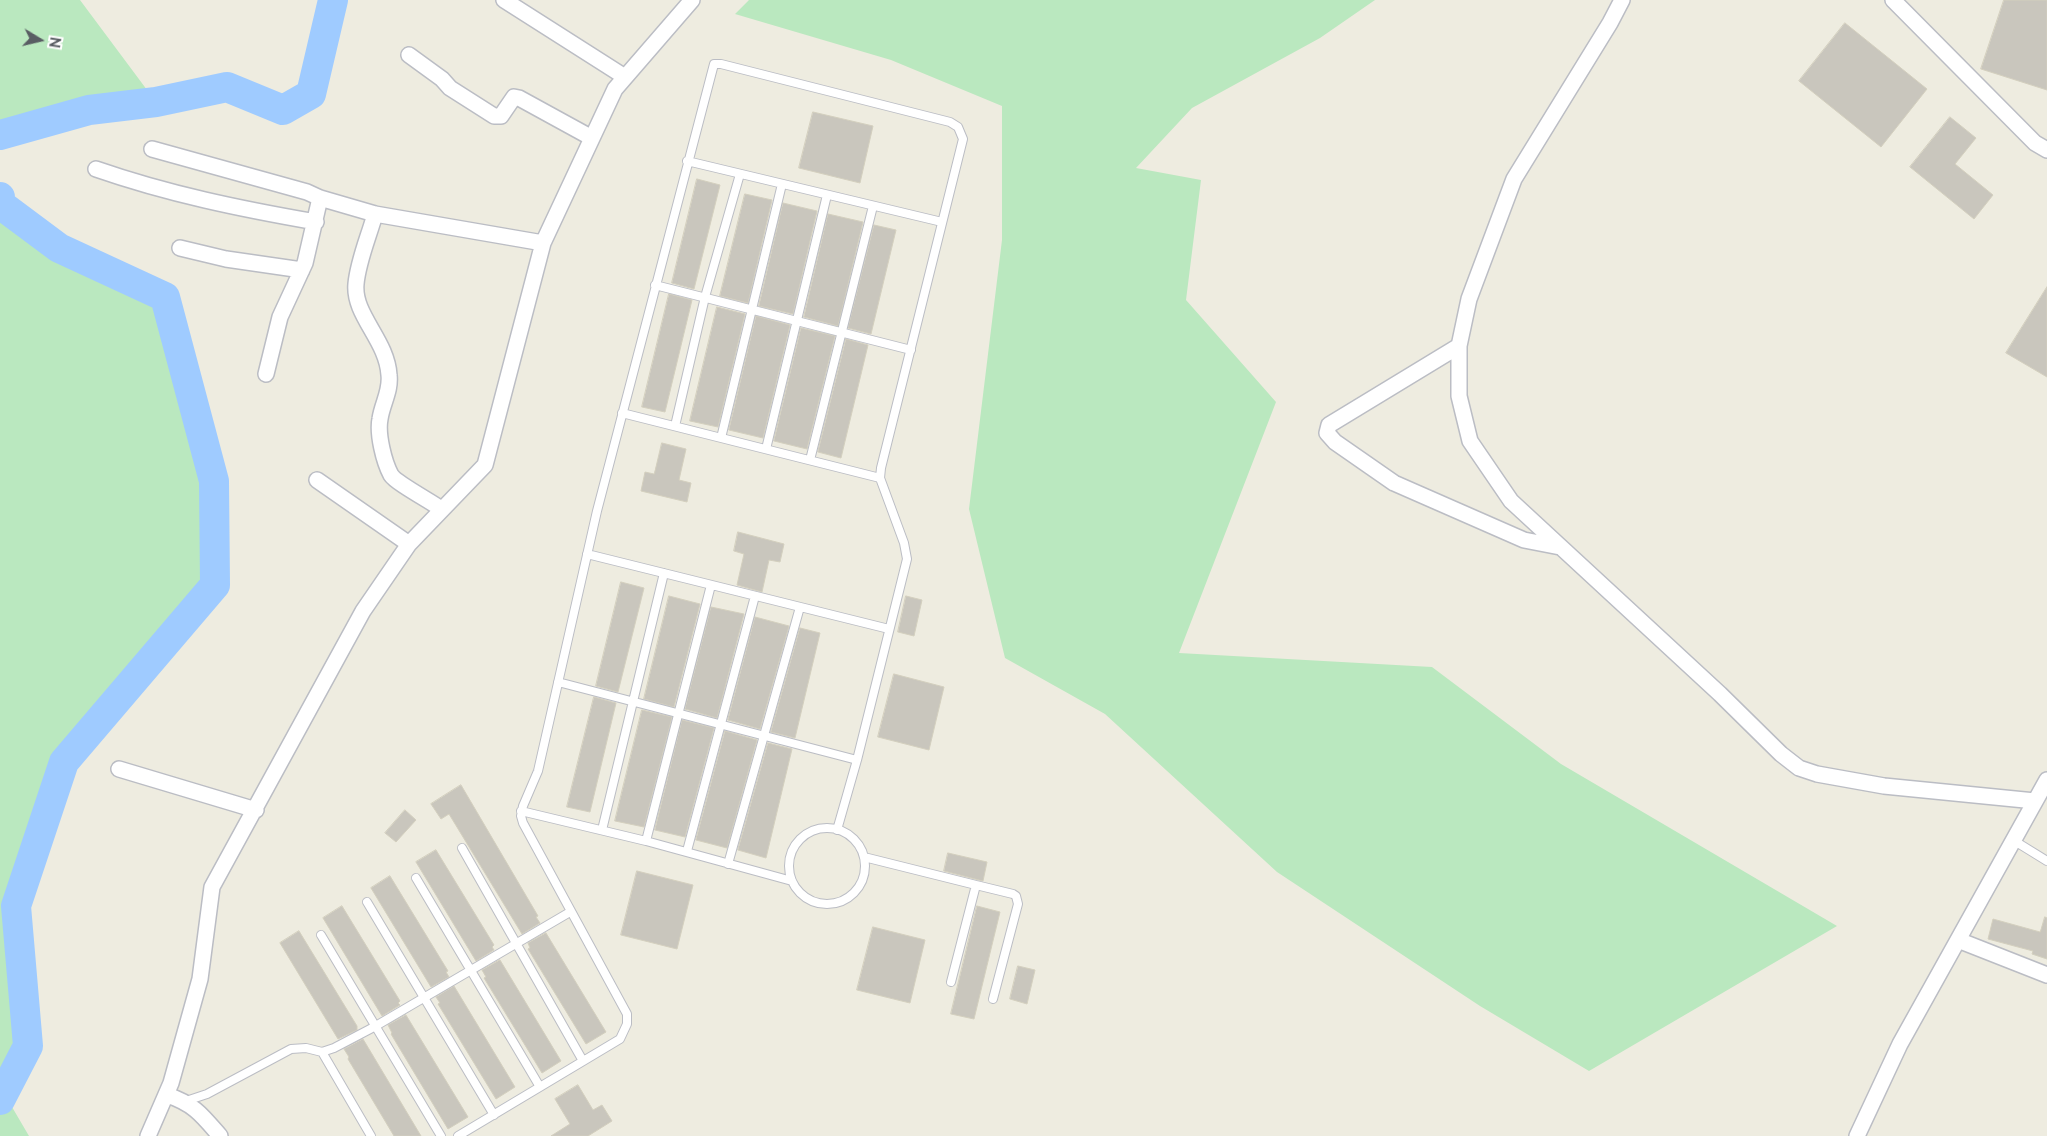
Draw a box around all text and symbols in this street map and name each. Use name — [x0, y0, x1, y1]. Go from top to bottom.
north arrow — [15, 15, 65, 65]
text: N — [46, 36, 64, 49]

